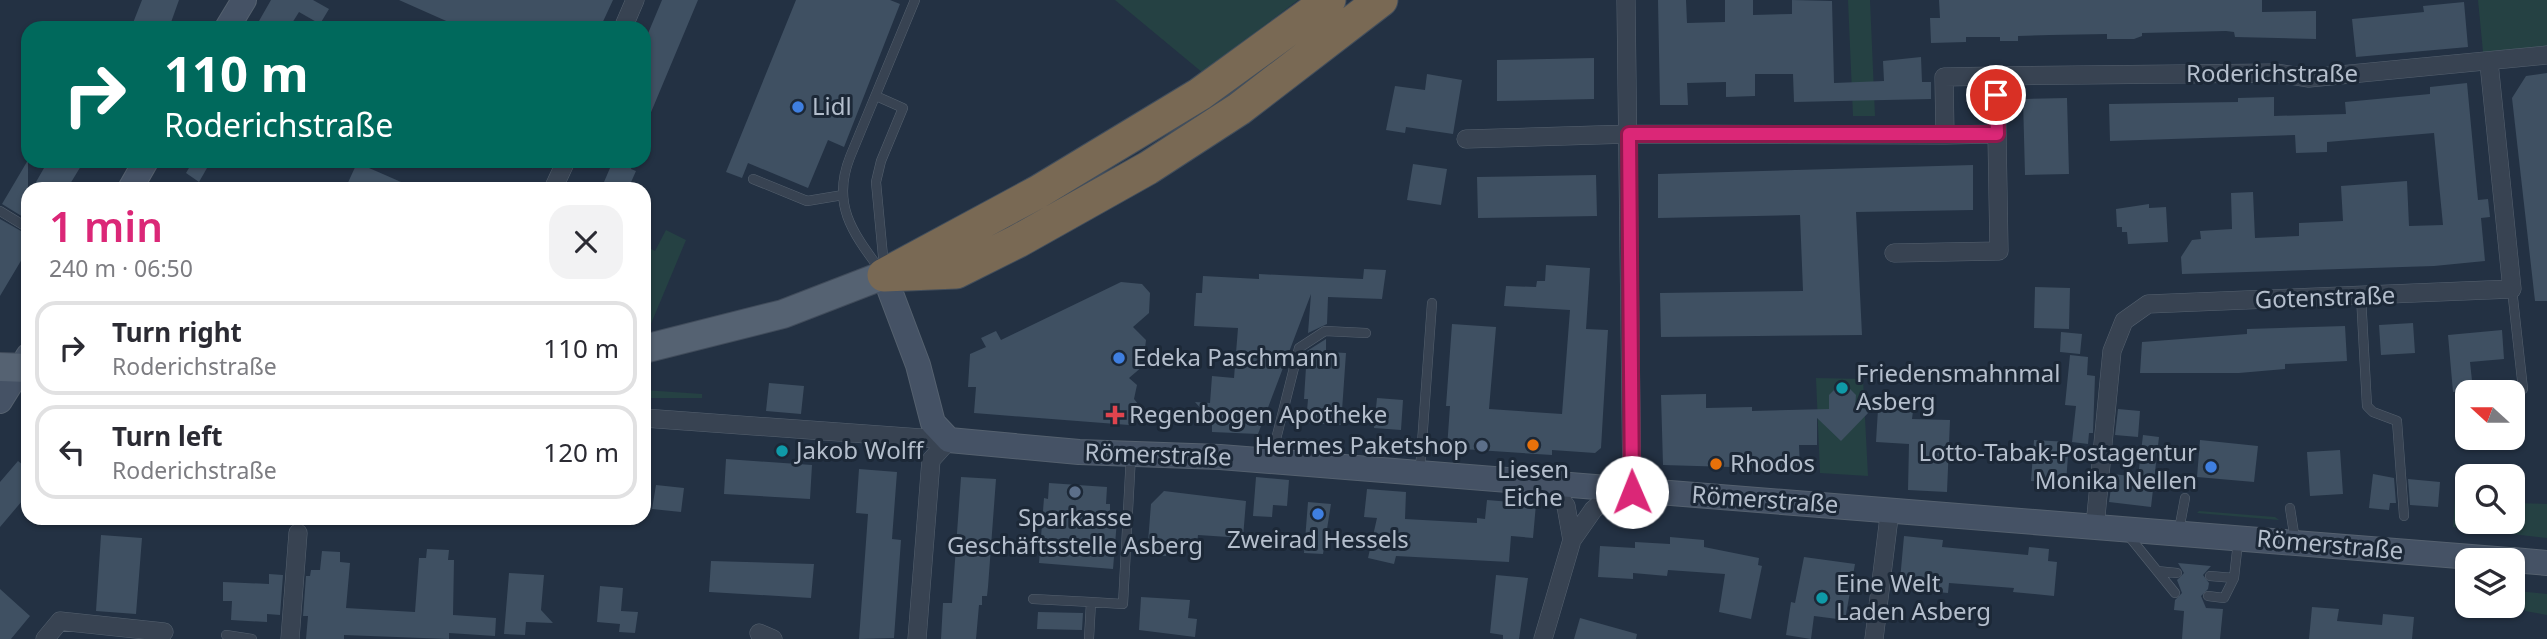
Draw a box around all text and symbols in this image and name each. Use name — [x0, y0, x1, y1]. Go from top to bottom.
text: 110 m — [164, 40, 309, 106]
icon: right — [49, 49, 140, 140]
street label: Roderichstraße — [2186, 56, 2358, 89]
pin — [1966, 65, 2026, 125]
icon: arrive — [1977, 76, 2015, 114]
place label: Lidl — [812, 89, 852, 122]
marker: Lidl — [790, 99, 806, 115]
text: Roderichstraße — [164, 103, 393, 146]
text: 1 min — [49, 197, 163, 254]
button: close — [549, 205, 623, 279]
text: 240 m · 06:50 — [49, 252, 193, 284]
street label: Gotenstraße — [2254, 278, 2396, 315]
text: Turn right — [112, 314, 242, 350]
icon: right — [53, 329, 91, 367]
text: 110 m — [543, 330, 619, 366]
place label: Edeka Paschmann — [1133, 340, 1339, 373]
text: Roderichstraße — [112, 350, 277, 382]
marker: Edeka Paschmann — [1111, 350, 1127, 366]
place label: Friedensmahnmal Asberg — [1856, 356, 2060, 417]
marker: Friedensmahnmal Asberg — [1834, 380, 1850, 396]
north arrow — [2455, 380, 2525, 450]
map controls — [2455, 380, 2525, 618]
place label: Regenbogen Apotheke — [1129, 397, 1387, 430]
marker: Regenbogen Apotheke — [1107, 407, 1123, 423]
text: Turn left — [112, 418, 223, 454]
place label: Hermes Paketshop — [1254, 428, 1468, 461]
icon: left — [53, 433, 91, 471]
place label: Jakob Wolff — [794, 433, 925, 466]
text: 120 m — [543, 434, 619, 470]
street label: Römerstraße — [1084, 434, 1232, 473]
place label: Lotto-Tabak-Postagentur Monika Nellen — [1918, 435, 2197, 496]
marker: Liesen Eiche — [1525, 437, 1541, 453]
marker: Hermes Paketshop — [1474, 438, 1490, 454]
marker: Jakob Wolff — [774, 443, 790, 459]
place label: Rhodos — [1730, 446, 1815, 479]
place label: Liesen Eiche — [1497, 452, 1569, 513]
text: Roderichstraße — [112, 454, 277, 486]
position arrow — [1595, 455, 1669, 529]
marker: Rhodos — [1708, 456, 1724, 472]
marker: Lotto-Tabak-Postagentur Monika Nellen — [2203, 459, 2219, 475]
button: search — [2455, 464, 2525, 534]
street label: Römerstraße — [1691, 477, 1840, 520]
marker: Sparkasse Geschäftsstelle Asberg — [1067, 484, 1083, 500]
place label: Sparkasse Geschäftsstelle Asberg — [947, 500, 1203, 561]
marker: Zweirad Hessels — [1310, 506, 1326, 522]
street label: Römerstraße — [2255, 521, 2405, 566]
place label: Zweirad Hessels — [1227, 522, 1409, 555]
button: layers — [2455, 548, 2525, 618]
place label: Eine Welt Laden Asberg — [1836, 566, 1991, 627]
marker: Eine Welt Laden Asberg — [1814, 590, 1830, 606]

